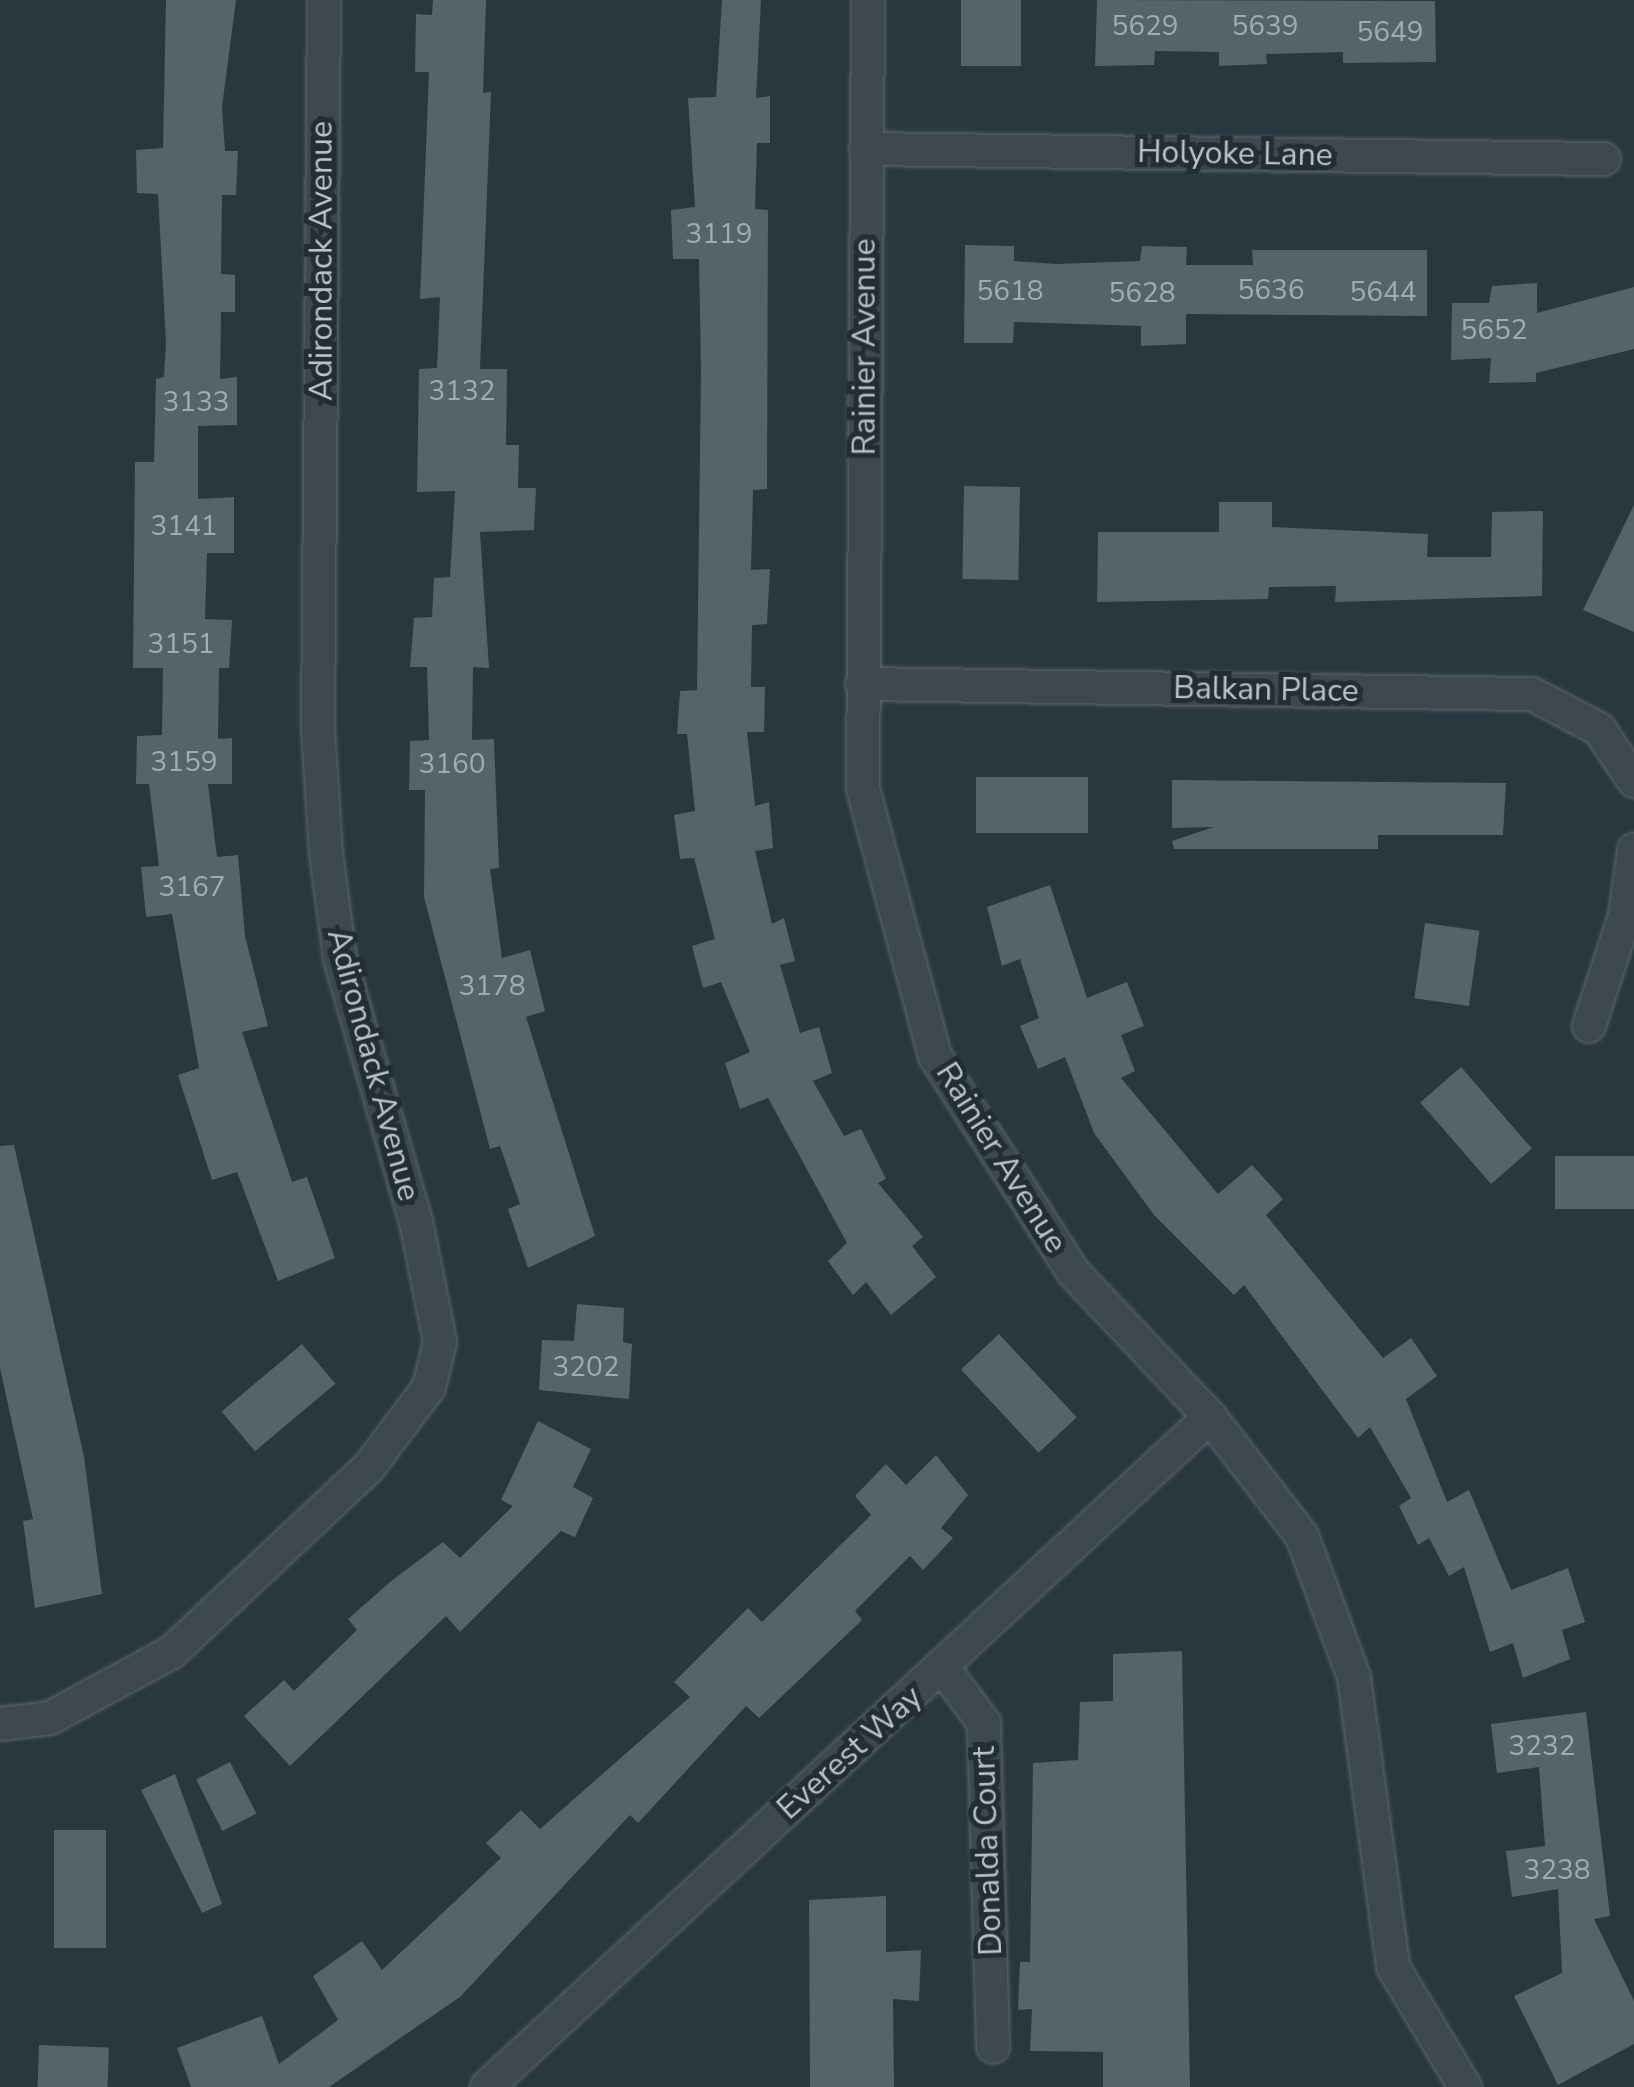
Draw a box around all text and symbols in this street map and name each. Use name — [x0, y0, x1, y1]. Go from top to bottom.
house number: 5629 — [1111, 9, 1179, 43]
house number: 5639 — [1231, 9, 1299, 43]
house number: 5649 — [1356, 15, 1424, 49]
street label: Adirondack Avenue — [303, 121, 341, 401]
street label: Holyoke Lane — [1137, 133, 1333, 175]
house number: 3119 — [685, 217, 753, 251]
street label: Rainier Avenue — [846, 239, 884, 455]
house number: 5636 — [1237, 273, 1305, 307]
house number: 5618 — [976, 274, 1044, 308]
house number: 5644 — [1349, 275, 1417, 309]
house number: 5628 — [1108, 276, 1176, 310]
house number: 5652 — [1460, 313, 1528, 347]
house number: 3132 — [428, 374, 496, 408]
house number: 3133 — [162, 385, 230, 419]
house number: 3141 — [150, 509, 218, 543]
house number: 3151 — [147, 627, 215, 661]
street label: Balkan Place — [1173, 669, 1359, 711]
house number: 3159 — [150, 745, 218, 779]
house number: 3160 — [418, 747, 486, 781]
house number: 3167 — [158, 870, 226, 904]
street label: Adirondack Avenue — [318, 925, 428, 1205]
house number: 3178 — [458, 969, 526, 1003]
street label: Rainier Avenue — [927, 1056, 1075, 1260]
house number: 3202 — [552, 1350, 620, 1384]
street label: Everest Way — [770, 1678, 930, 1828]
house number: 3232 — [1508, 1729, 1576, 1763]
street label: Donalda Court — [965, 1746, 1011, 1956]
house number: 3238 — [1523, 1853, 1591, 1887]

